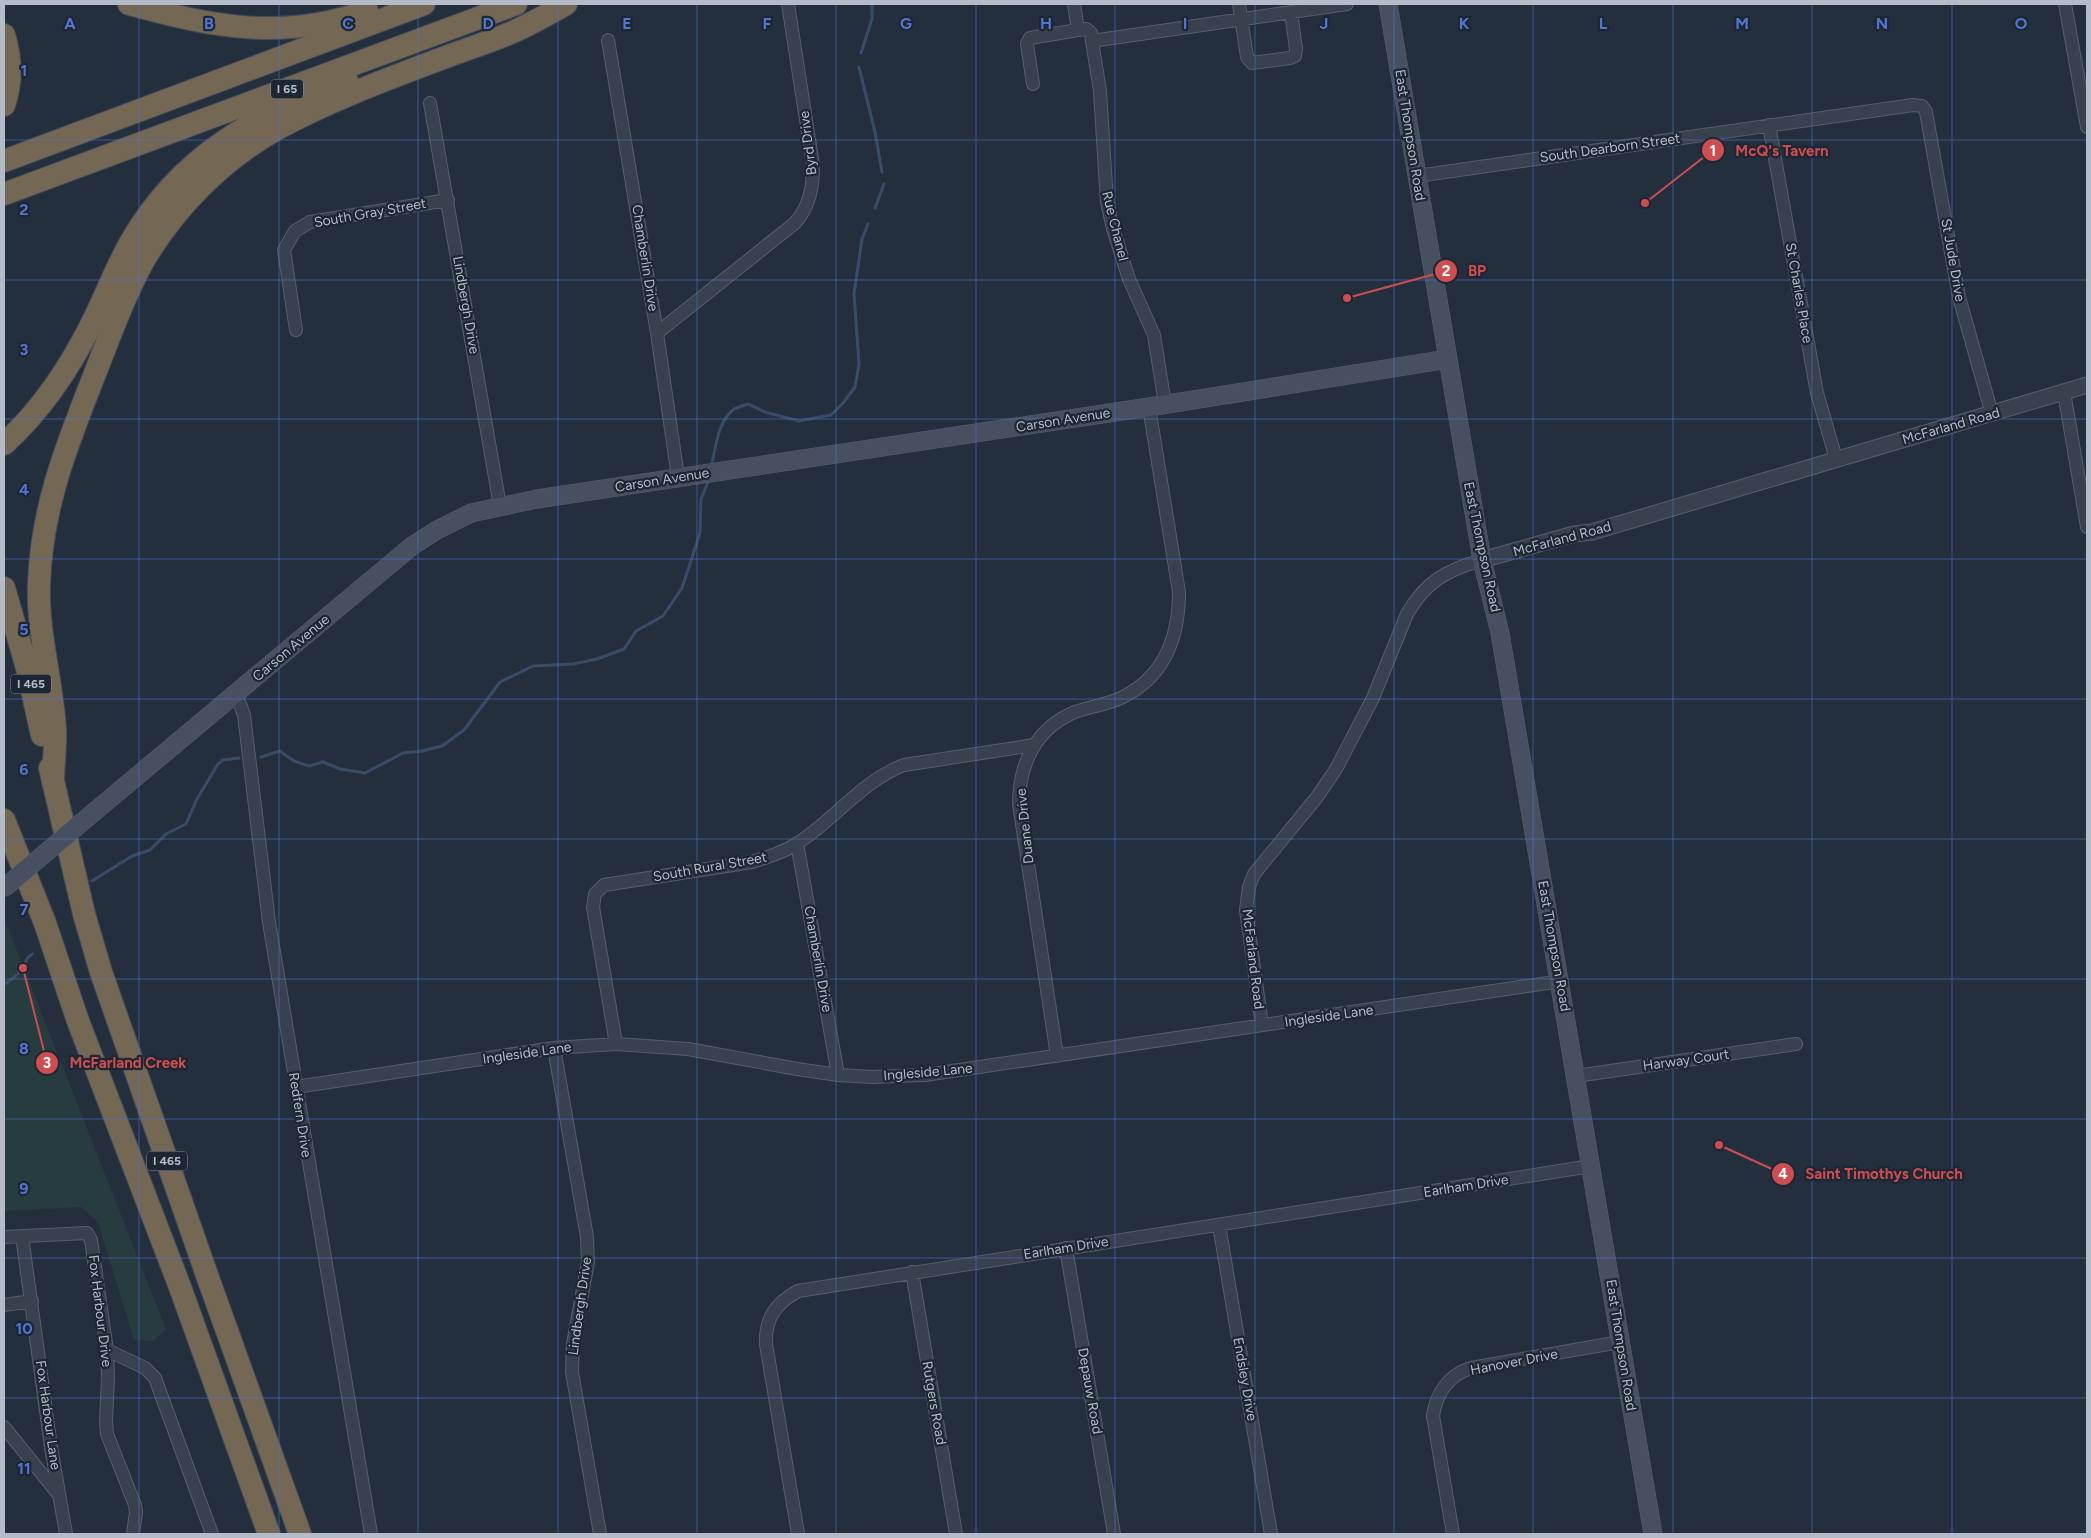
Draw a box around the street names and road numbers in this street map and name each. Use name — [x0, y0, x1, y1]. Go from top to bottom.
street label: East Thompson Road — [1391, 68, 1429, 202]
road number: I 65 — [271, 80, 303, 98]
street label: Byrd Drive — [796, 110, 820, 176]
street label: South Dearborn Street — [1539, 130, 1681, 166]
street label: Rue Chanel — [1098, 189, 1132, 263]
street label: South Gray Street — [313, 195, 427, 231]
street label: Chamberlin Drive — [628, 204, 662, 313]
street label: St Jude Drive — [1937, 217, 1969, 303]
street label: St Charles Place — [1782, 242, 1816, 345]
street label: Lindbergh Drive — [449, 255, 483, 356]
street label: Carson Avenue — [1015, 404, 1112, 436]
street label: McFarland Road — [1900, 404, 2002, 448]
street label: Carson Avenue — [614, 464, 711, 496]
street label: East Thompson Road — [1460, 480, 1504, 614]
street label: McFarland Road — [1511, 518, 1613, 560]
street label: Carson Avenue — [249, 611, 333, 685]
road number: I 465 — [11, 674, 51, 694]
street label: Duane Drive — [1013, 787, 1037, 865]
street label: South Rural Street — [652, 849, 768, 885]
street label: East Thompson Road — [1534, 879, 1574, 1013]
street label: Chamberlin Drive — [800, 905, 836, 1014]
street label: McFarland Road — [1238, 908, 1268, 1010]
street label: Ingleside Lane — [1283, 1001, 1375, 1031]
street label: Ingleside Lane — [481, 1038, 573, 1068]
street label: Harway Court — [1642, 1046, 1730, 1074]
street label: Ingleside Lane — [883, 1060, 974, 1084]
street label: Redfern Drive — [285, 1071, 315, 1159]
road number: I 465 — [147, 1152, 187, 1170]
street label: Earlham Drive — [1422, 1171, 1510, 1201]
street label: Earlham Drive — [1022, 1233, 1110, 1263]
street label: Fox Harbour Drive — [85, 1254, 115, 1368]
street label: Lindbergh Drive — [565, 1255, 595, 1356]
street label: East Thompson Road — [1602, 1278, 1640, 1412]
street label: Endsley Drive — [1229, 1336, 1261, 1422]
street label: Hanover Drive — [1469, 1345, 1560, 1379]
street label: Depauw Road — [1074, 1347, 1106, 1435]
street label: Fox Harbour Lane — [32, 1359, 64, 1471]
street label: Rutgers Road — [918, 1360, 950, 1446]

